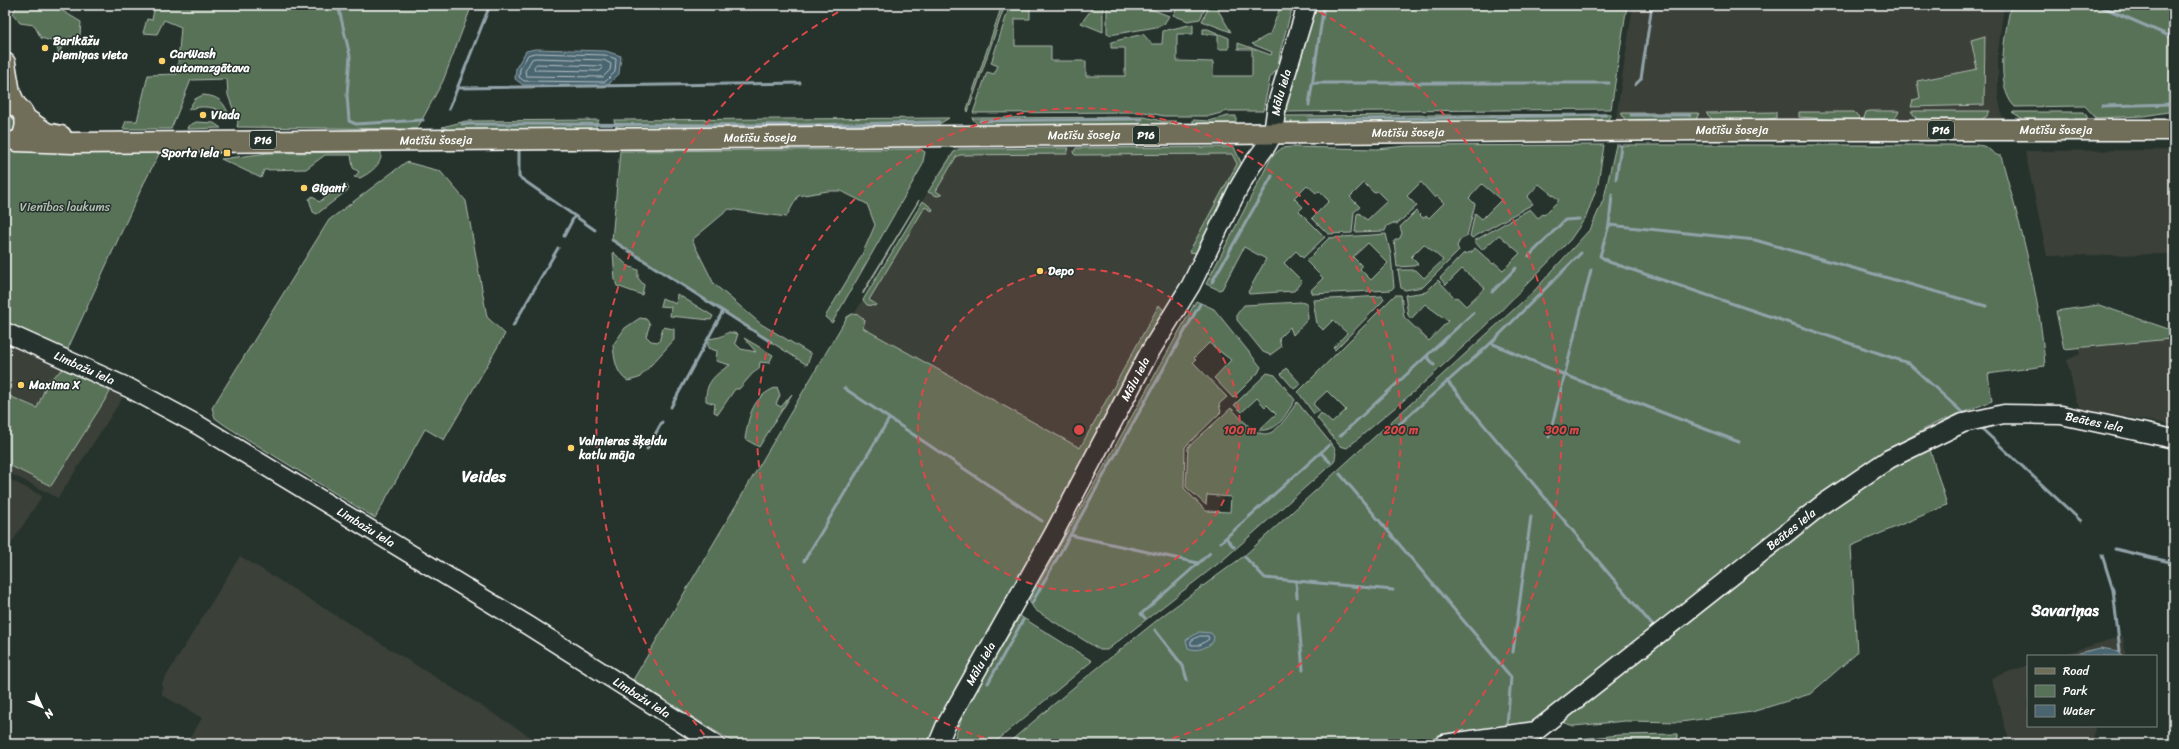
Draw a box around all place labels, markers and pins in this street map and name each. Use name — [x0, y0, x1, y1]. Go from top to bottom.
place label: Barikāžu piemiņas vieta — [52, 30, 128, 66]
marker: Barikāžu piemiņas vieta — [40, 43, 50, 53]
place label: CarWash automazgātava — [169, 43, 251, 79]
marker: CarWash automazgātava — [157, 56, 167, 66]
place label: Viada — [211, 104, 241, 126]
marker: Viada — [198, 110, 208, 120]
place label: Sporta iela — [160, 142, 220, 164]
marker: Sporta iela — [222, 148, 232, 158]
place label: Gigant — [311, 177, 347, 199]
marker: Gigant — [299, 183, 309, 193]
place label: Depo — [1048, 260, 1075, 282]
marker: Depo — [1035, 266, 1045, 276]
place label: Maxima X — [28, 374, 81, 396]
marker: Maxima X — [16, 380, 26, 390]
centre of rings — [1072, 423, 1086, 437]
place label: Valmieras šķeldu katlu māja — [578, 430, 667, 466]
marker: Valmieras šķeldu katlu māja — [566, 443, 576, 453]

